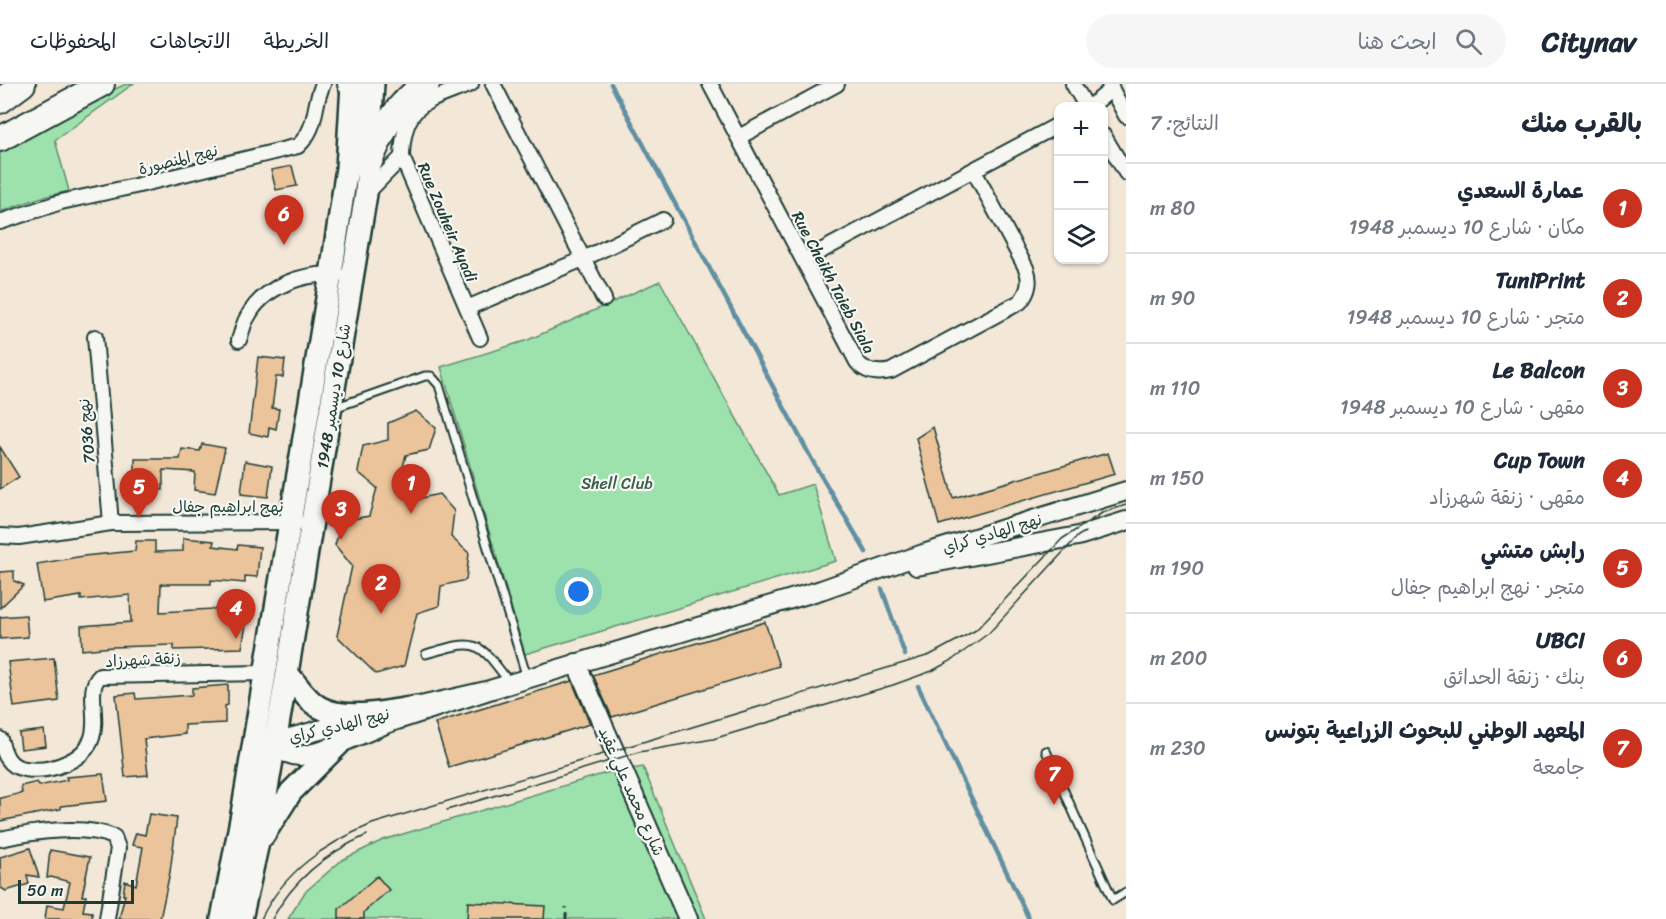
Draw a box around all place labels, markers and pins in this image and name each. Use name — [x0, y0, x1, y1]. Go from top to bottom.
pin: 6 — [264, 196, 304, 245]
pin: 1 — [392, 464, 430, 514]
pin: 5 — [120, 468, 158, 518]
pin: 3 — [322, 490, 360, 540]
pin: 2 — [362, 564, 400, 614]
pin: 4 — [216, 590, 256, 639]
pin: 7 — [1034, 756, 1074, 805]

